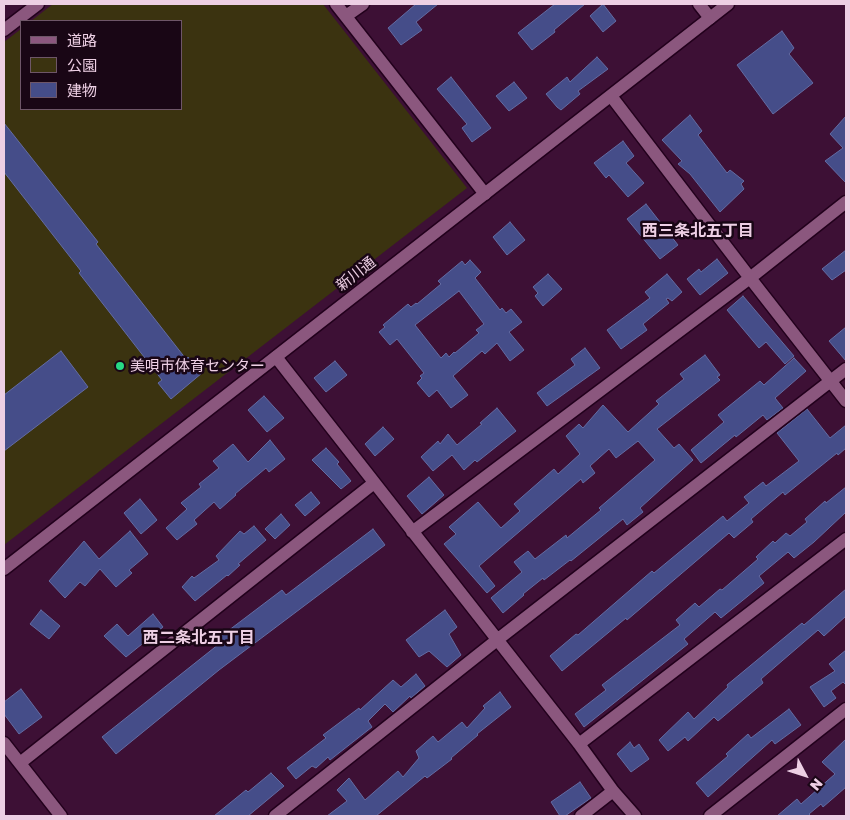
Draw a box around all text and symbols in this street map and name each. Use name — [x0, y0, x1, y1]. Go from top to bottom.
legend — [20, 20, 182, 110]
text: 道路 — [67, 31, 97, 49]
text: 公園 — [67, 56, 97, 74]
text: 建物 — [67, 81, 97, 99]
district label: 西三条北五丁目 — [642, 221, 754, 241]
street label: 新川通 — [333, 253, 379, 295]
place label: 美唄市体育センター — [130, 357, 265, 375]
marker: 美唄市体育センター — [114, 360, 126, 372]
district label: 西二条北五丁目 — [143, 628, 255, 648]
north arrow — [780, 750, 830, 800]
text: N — [807, 775, 827, 794]

